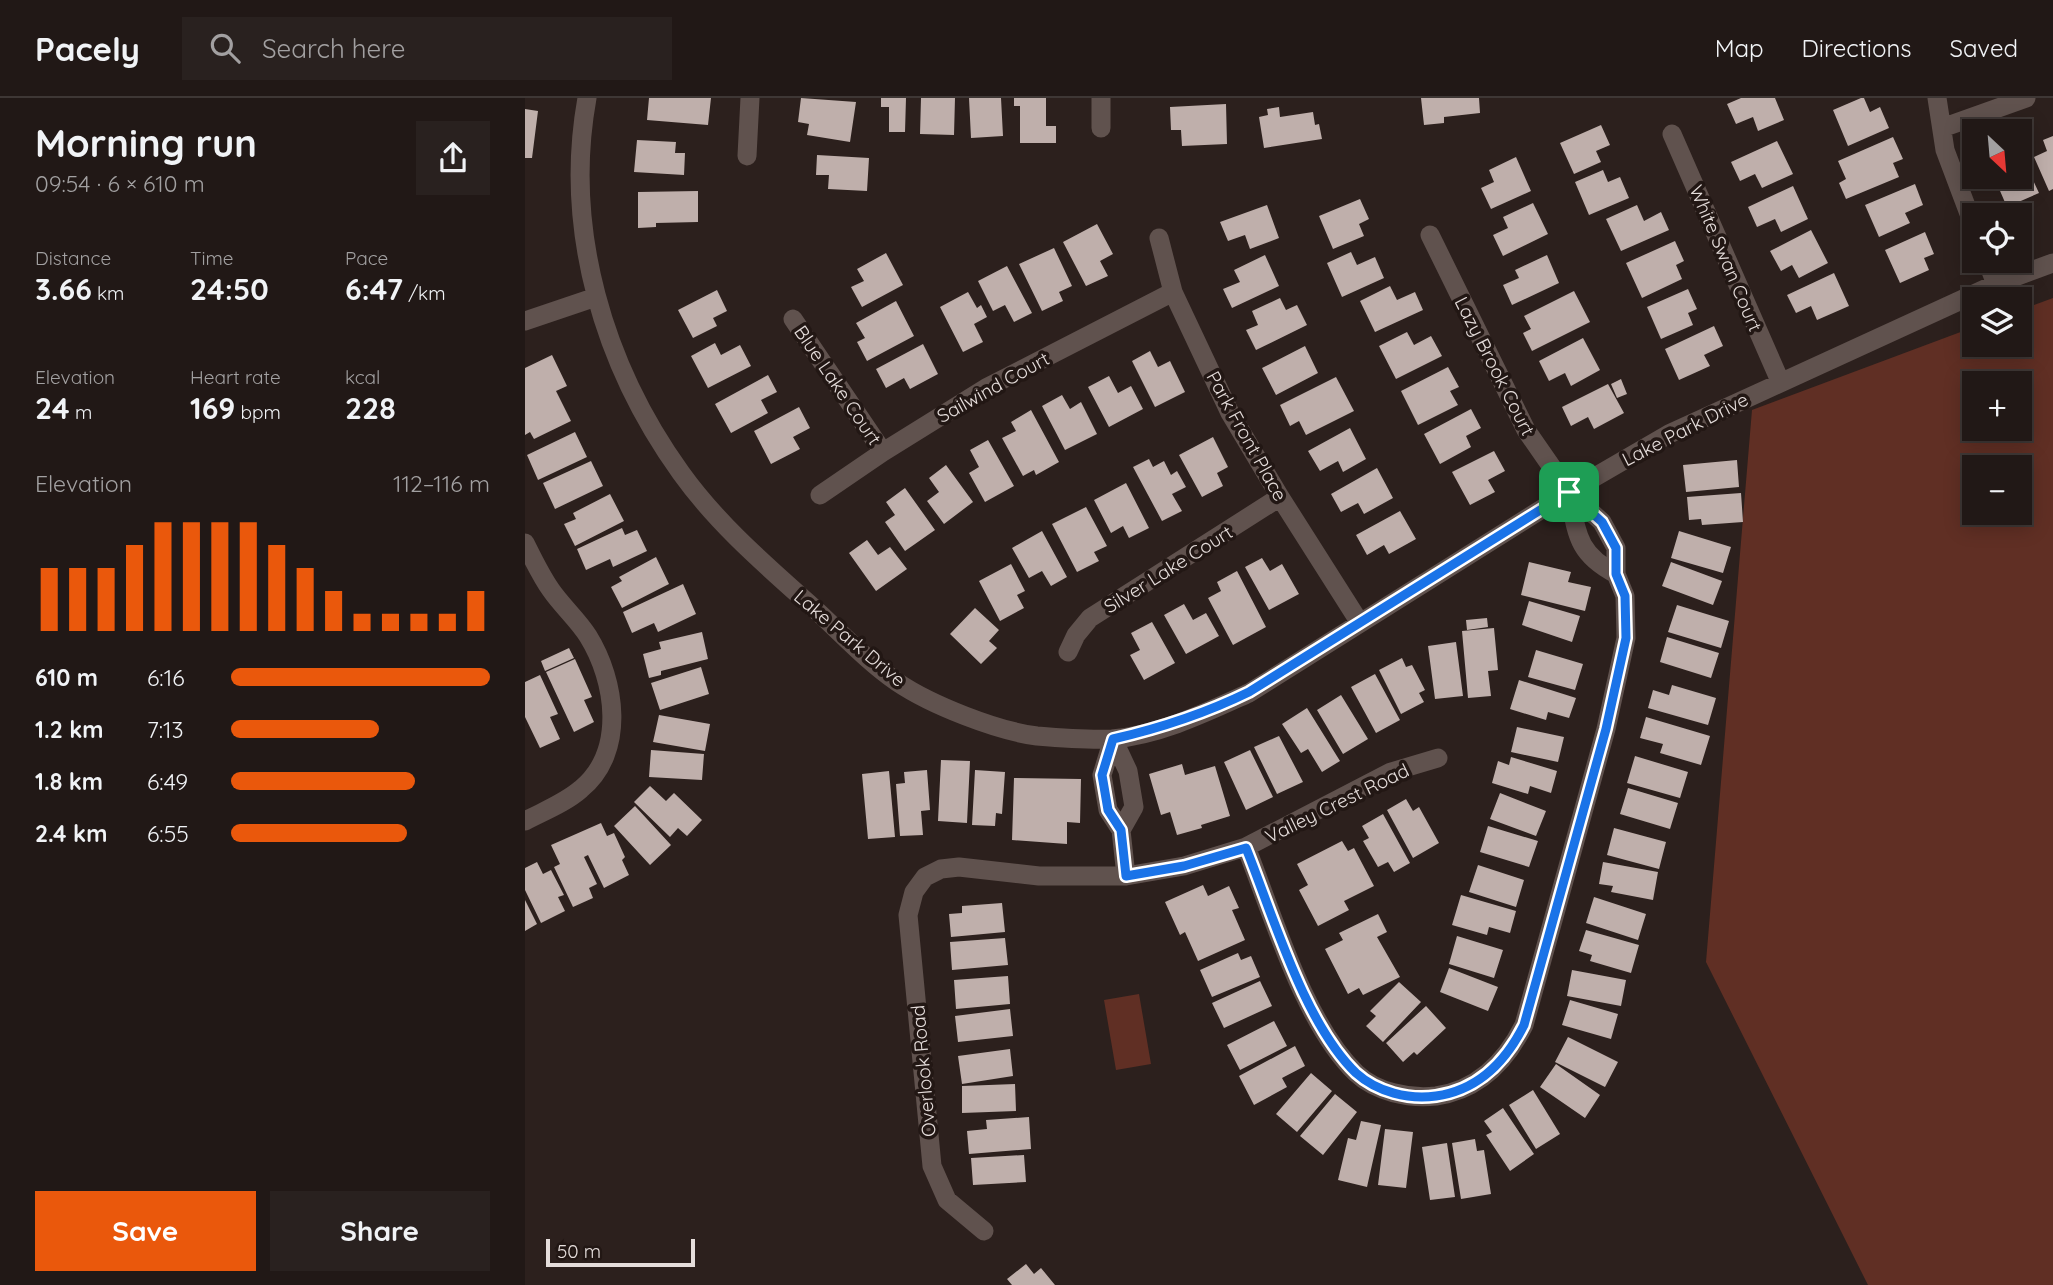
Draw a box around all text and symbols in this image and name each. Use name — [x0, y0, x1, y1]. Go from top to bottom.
search box — [182, 17, 672, 80]
text: Pacely — [35, 28, 140, 69]
icon: search — [206, 29, 244, 67]
text: Search here — [262, 32, 405, 65]
text: Map — [1715, 33, 1764, 63]
text: Directions — [1802, 33, 1912, 63]
text: Saved — [1950, 33, 2018, 63]
text: Morning run — [35, 119, 257, 167]
north arrow — [1962, 119, 2032, 189]
map controls — [1962, 119, 2032, 525]
button: share — [416, 121, 490, 195]
text: 09:54 · 6 × 610 m — [35, 169, 205, 198]
street label: White Swan Court — [1684, 181, 1768, 335]
button: locate — [1962, 203, 2032, 273]
text: Distance — [35, 246, 111, 270]
text: Time — [190, 246, 234, 270]
text: Pace — [345, 246, 388, 270]
text: 3.66 — [35, 270, 92, 308]
text: 24:50 — [190, 270, 269, 308]
text: 6:47 — [345, 270, 403, 308]
text: km — [92, 281, 124, 305]
text: /km — [403, 281, 446, 305]
button: layers — [1962, 287, 2032, 357]
street label: Lazy Brook Court — [1450, 293, 1540, 439]
street label: Blue Lake Court — [789, 321, 887, 449]
street label: Sailwind Court — [933, 346, 1053, 428]
text: Elevation — [35, 365, 115, 389]
text: Heart rate — [190, 365, 281, 389]
text: kcal — [345, 365, 380, 389]
street label: Park Front Place — [1201, 367, 1293, 505]
button: + — [1962, 371, 2032, 441]
street label: Lake Park Drive — [1618, 387, 1752, 471]
text: 24 — [35, 389, 70, 427]
text: 169 — [190, 389, 235, 427]
text: 228 — [345, 389, 396, 427]
text: m — [70, 400, 92, 424]
text: bpm — [235, 400, 281, 424]
button: − — [1962, 455, 2032, 525]
pin — [1539, 462, 1599, 522]
text: Elevation — [35, 469, 132, 498]
text: 112–116 m — [393, 469, 490, 498]
icon: arrive — [1550, 473, 1588, 511]
street label: Silver Lake Court — [1099, 520, 1237, 618]
street label: Lake Park Drive — [789, 584, 911, 692]
text: 610 m — [35, 663, 98, 692]
text: 6:16 — [147, 663, 185, 692]
text: 1.2 km — [35, 715, 104, 744]
text: 7:13 — [147, 715, 184, 744]
street label: Valley Crest Road — [1261, 758, 1413, 848]
text: 1.8 km — [35, 767, 103, 796]
text: 6:49 — [147, 767, 188, 796]
text: 2.4 km — [35, 819, 107, 848]
text: 6:55 — [147, 819, 189, 848]
street label: Overlook Road — [905, 1004, 941, 1138]
button: Save — [35, 1191, 256, 1271]
button: Share — [270, 1191, 490, 1271]
scale bar — [546, 1236, 695, 1268]
text: 50 m — [557, 1239, 601, 1263]

